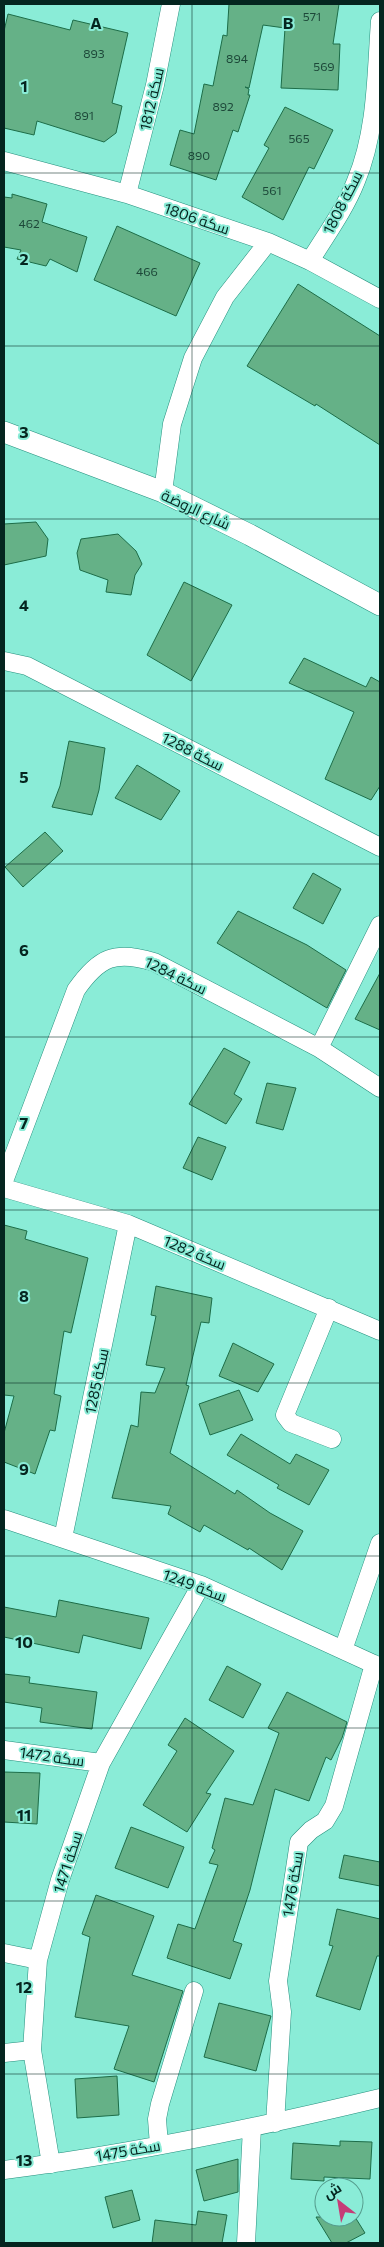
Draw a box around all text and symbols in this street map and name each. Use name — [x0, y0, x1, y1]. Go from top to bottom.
house number: 571 — [303, 9, 321, 23]
text: A — [90, 13, 102, 32]
text: B — [283, 13, 294, 32]
house number: 893 — [83, 46, 105, 60]
house number: 894 — [226, 51, 248, 65]
house number: 569 — [313, 59, 335, 73]
street label: سكة 1812 — [135, 66, 167, 132]
text: 1 — [20, 76, 28, 95]
house number: 892 — [212, 99, 234, 113]
house number: 891 — [74, 108, 94, 122]
house number: 565 — [288, 131, 310, 145]
house number: 890 — [188, 148, 210, 162]
street label: سكة 1808 — [318, 168, 366, 236]
house number: 561 — [262, 183, 282, 197]
street label: سكة 1806 — [162, 198, 232, 238]
house number: 462 — [18, 216, 40, 230]
text: 2 — [19, 249, 29, 268]
house number: 466 — [136, 264, 158, 278]
text: 3 — [19, 422, 29, 441]
street label: شارع الروضة — [158, 485, 233, 535]
text: 4 — [19, 595, 29, 614]
street label: سكة 1288 — [159, 728, 227, 774]
text: 5 — [19, 767, 29, 786]
text: 6 — [19, 940, 29, 959]
street label: سكة 1284 — [142, 952, 210, 998]
text: 7 — [20, 1113, 29, 1132]
street label: سكة 1282 — [161, 1231, 229, 1273]
text: 8 — [19, 1286, 29, 1305]
street label: سكة 1285 — [80, 1347, 112, 1415]
text: 9 — [19, 1459, 29, 1478]
street label: سكة 1249 — [161, 1565, 229, 1605]
text: 10 — [15, 1632, 33, 1651]
street label: سكة 1472 — [18, 1743, 86, 1769]
text: 11 — [17, 1805, 31, 1824]
street label: سكة 1471 — [49, 1829, 85, 1895]
street label: سكة 1476 — [278, 1850, 306, 1918]
text: 12 — [16, 1977, 32, 1996]
street label: سكة 1475 — [94, 2135, 162, 2165]
text: 13 — [16, 2150, 32, 2169]
north arrow — [314, 2177, 364, 2227]
text: ش — [320, 2178, 345, 2203]

